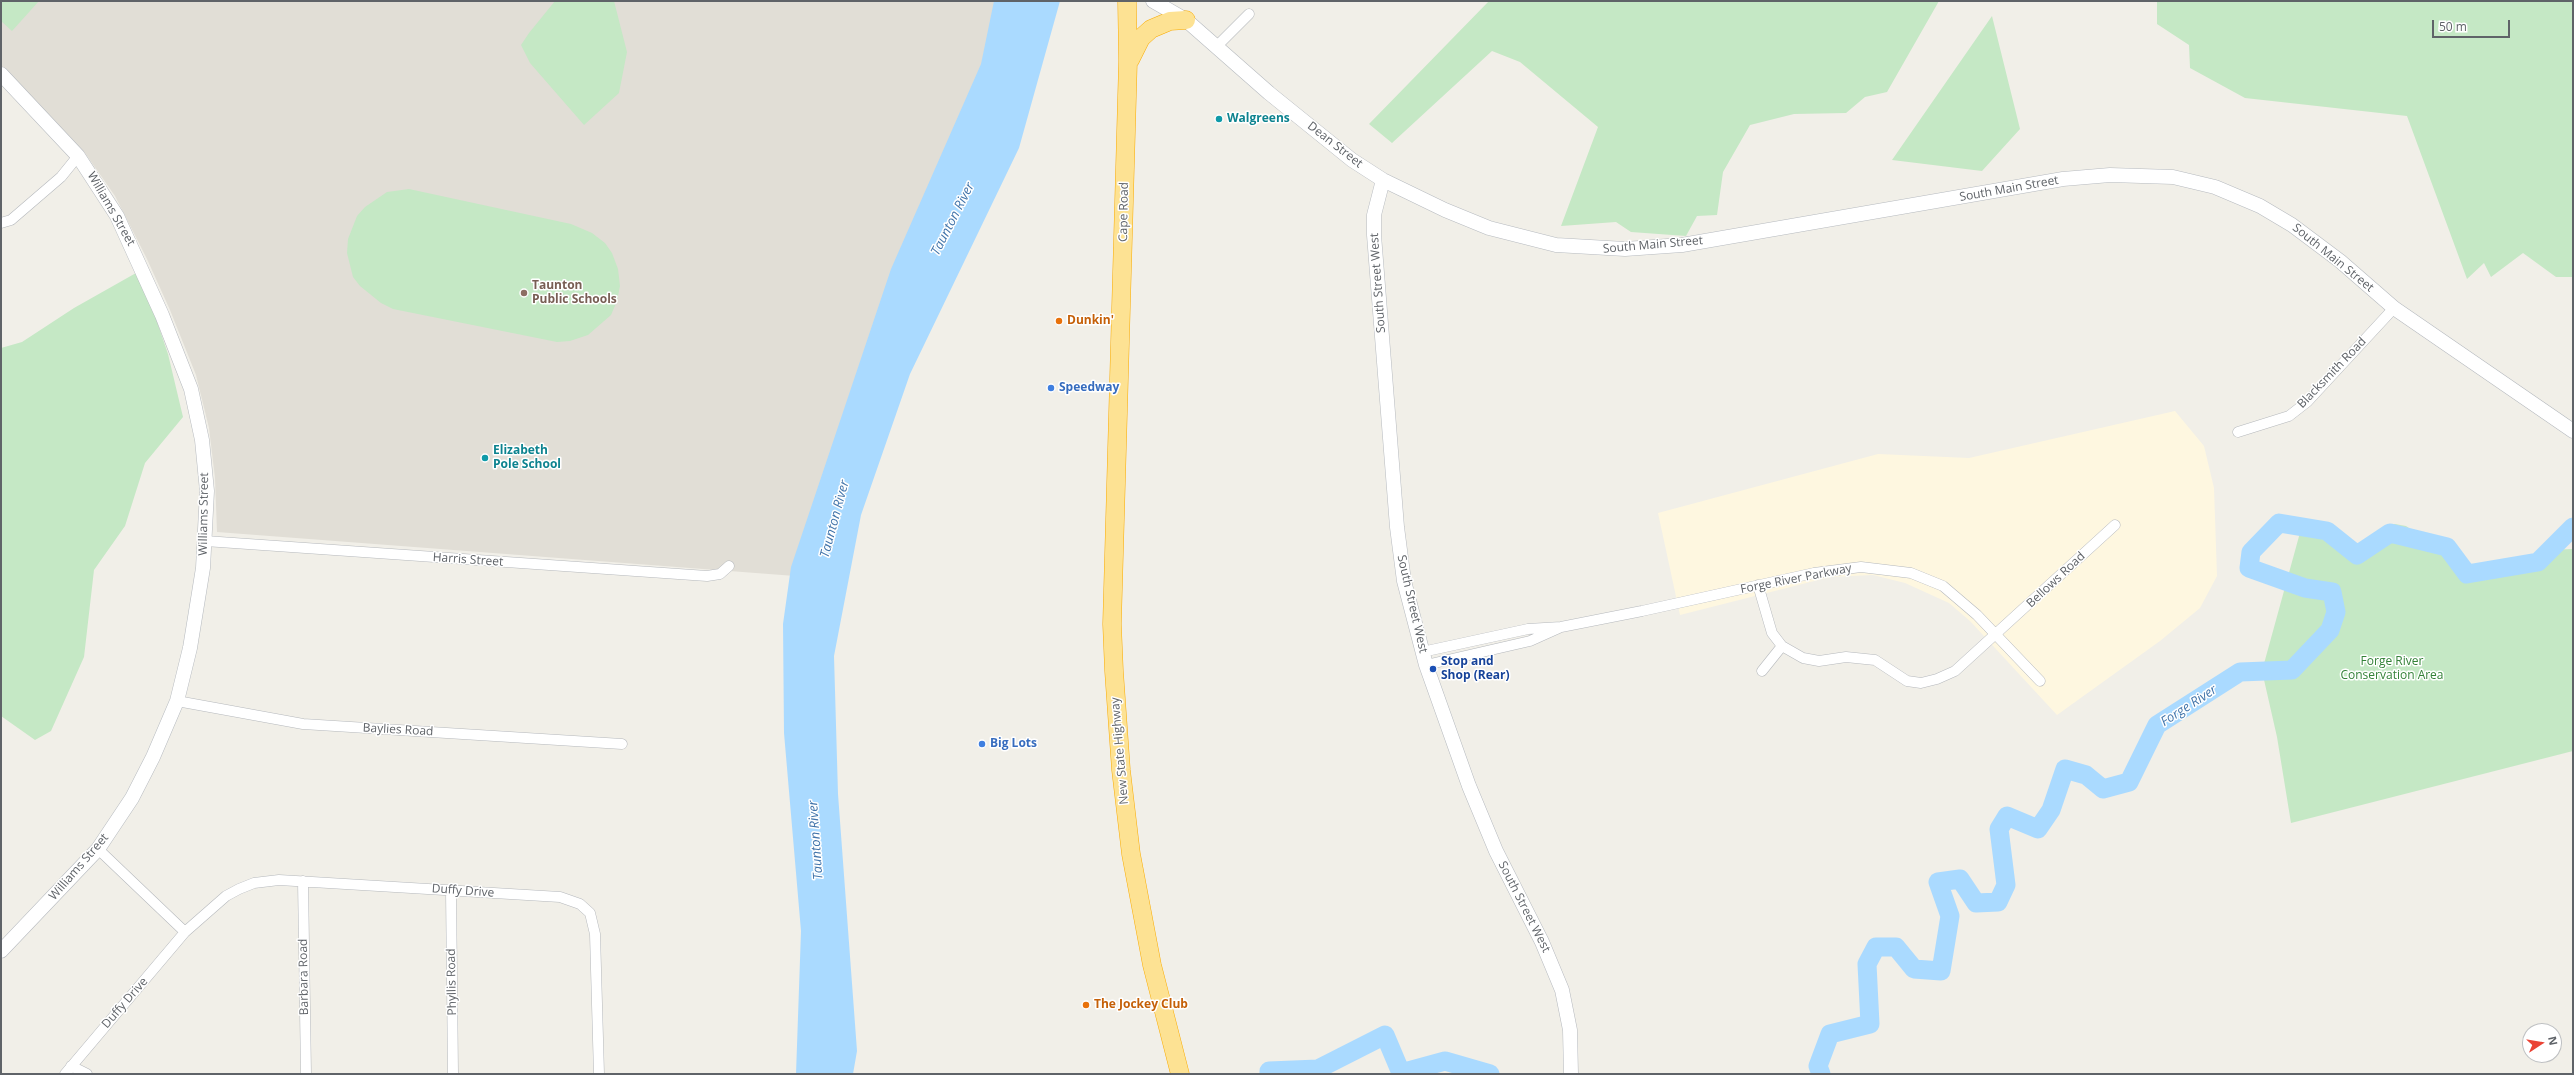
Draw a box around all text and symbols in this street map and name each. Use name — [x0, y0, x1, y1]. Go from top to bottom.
scale bar — [2434, 12, 2512, 38]
text: 50 m — [2439, 18, 2467, 35]
place label: Walgreens — [1227, 112, 1290, 126]
marker: Walgreens — [1214, 114, 1224, 124]
street label: Dean Street — [1305, 119, 1365, 171]
street label: Williams Street — [84, 169, 138, 249]
street label: South Main Street — [1958, 173, 2060, 205]
water label: Taunton River — [928, 180, 978, 258]
street label: Cape Road — [1116, 182, 1132, 242]
street label: South Main Street — [2289, 221, 2377, 295]
street label: South Street West — [1367, 232, 1389, 334]
street label: South Main Street — [1602, 233, 1704, 257]
place label: Taunton Public Schools — [532, 279, 617, 307]
marker: Taunton Public Schools — [519, 288, 529, 298]
place label: Dunkin' — [1067, 314, 1114, 328]
marker: Dunkin' — [1054, 316, 1064, 326]
street label: Blacksmith Road — [2295, 335, 2369, 411]
place label: Speedway — [1059, 381, 1119, 395]
marker: Speedway — [1046, 383, 1056, 393]
place label: Elizabeth Pole School — [493, 444, 561, 472]
marker: Elizabeth Pole School — [480, 453, 490, 463]
street label: Williams Street — [196, 472, 212, 556]
water label: Taunton River — [817, 479, 853, 559]
street label: Bellows Road — [2024, 549, 2088, 611]
street label: Harris Street — [432, 550, 504, 570]
street label: South Street West — [1394, 553, 1430, 655]
street label: Forge River Parkway — [1739, 561, 1853, 597]
place label: Stop and Shop (Rear) — [1441, 655, 1509, 683]
park label: Forge River Conservation Area — [2340, 655, 2444, 683]
marker: Stop and Shop (Rear) — [1428, 664, 1438, 674]
water label: Forge River — [2158, 682, 2220, 730]
street label: New State Highway — [1108, 697, 1132, 805]
street label: Baylies Road — [362, 721, 434, 739]
place label: Big Lots — [990, 737, 1037, 751]
marker: Big Lots — [977, 739, 987, 749]
water label: Taunton River — [805, 800, 827, 880]
street label: Williams Street — [46, 831, 112, 903]
street label: South Street West — [1495, 859, 1553, 955]
street label: Duffy Drive — [431, 882, 495, 900]
street label: Barbara Road — [296, 939, 312, 1015]
street label: Phyllis Road — [444, 948, 460, 1016]
street label: Duffy Drive — [99, 975, 151, 1031]
place label: The Jockey Club — [1094, 998, 1188, 1012]
marker: The Jockey Club — [1081, 1000, 1091, 1010]
north arrow — [2522, 1023, 2562, 1063]
text: N — [2545, 1035, 2562, 1047]

